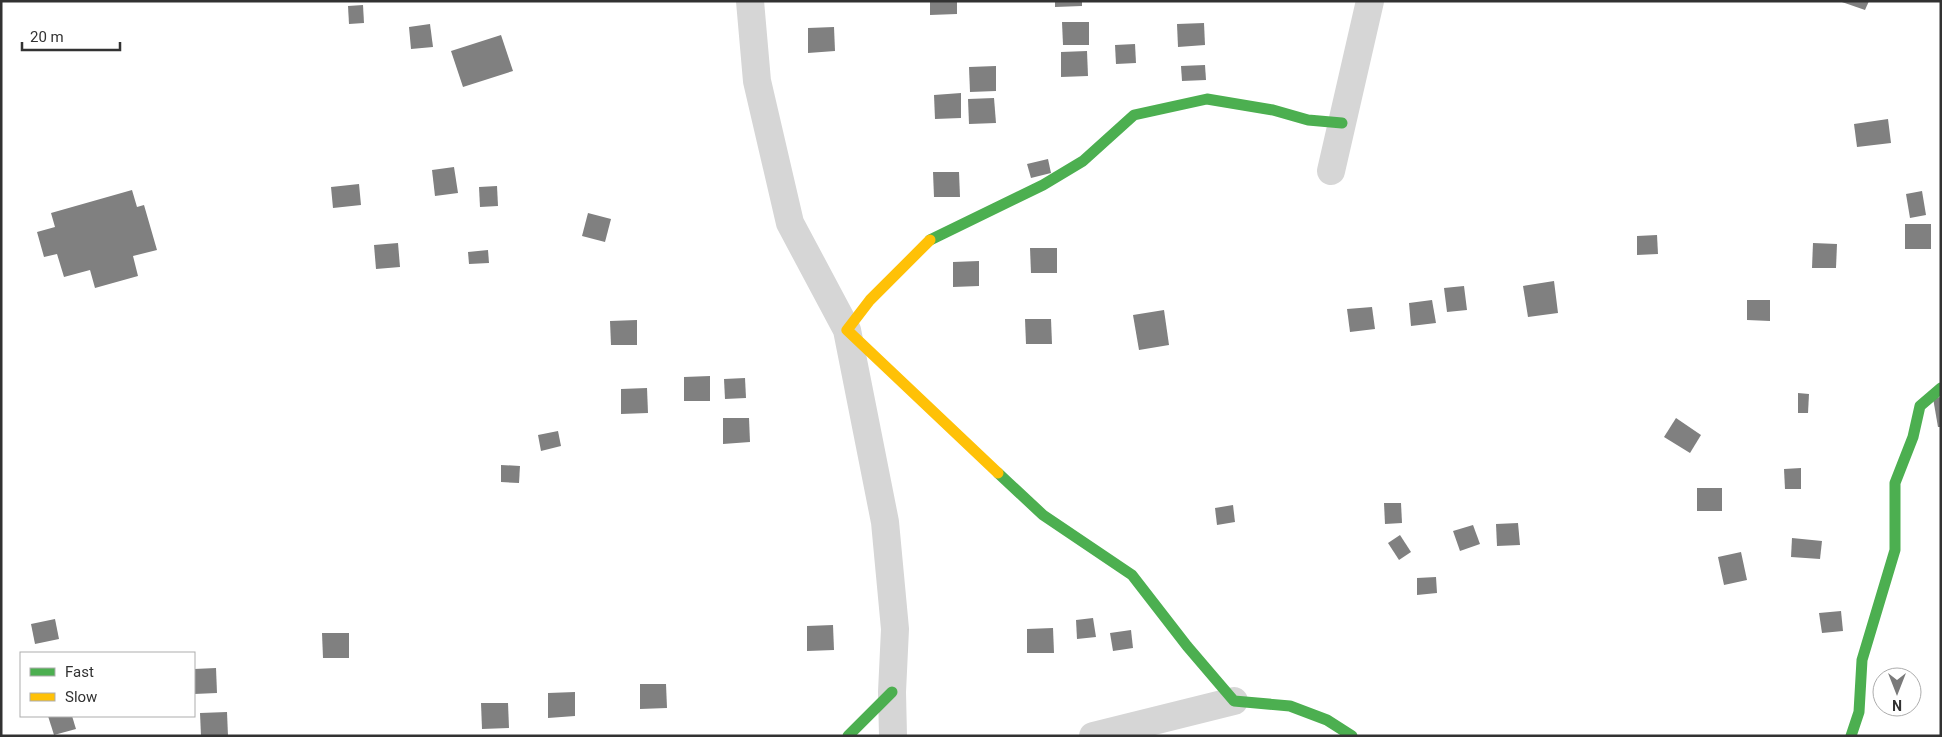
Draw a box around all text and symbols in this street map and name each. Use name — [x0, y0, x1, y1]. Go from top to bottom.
scale bar — [22, 20, 120, 52]
text: 20 m — [30, 28, 64, 46]
legend — [20, 652, 195, 717]
text: Fast — [65, 663, 94, 681]
north arrow — [1872, 667, 1922, 717]
text: Slow — [65, 688, 97, 706]
text: N — [1892, 697, 1902, 713]

